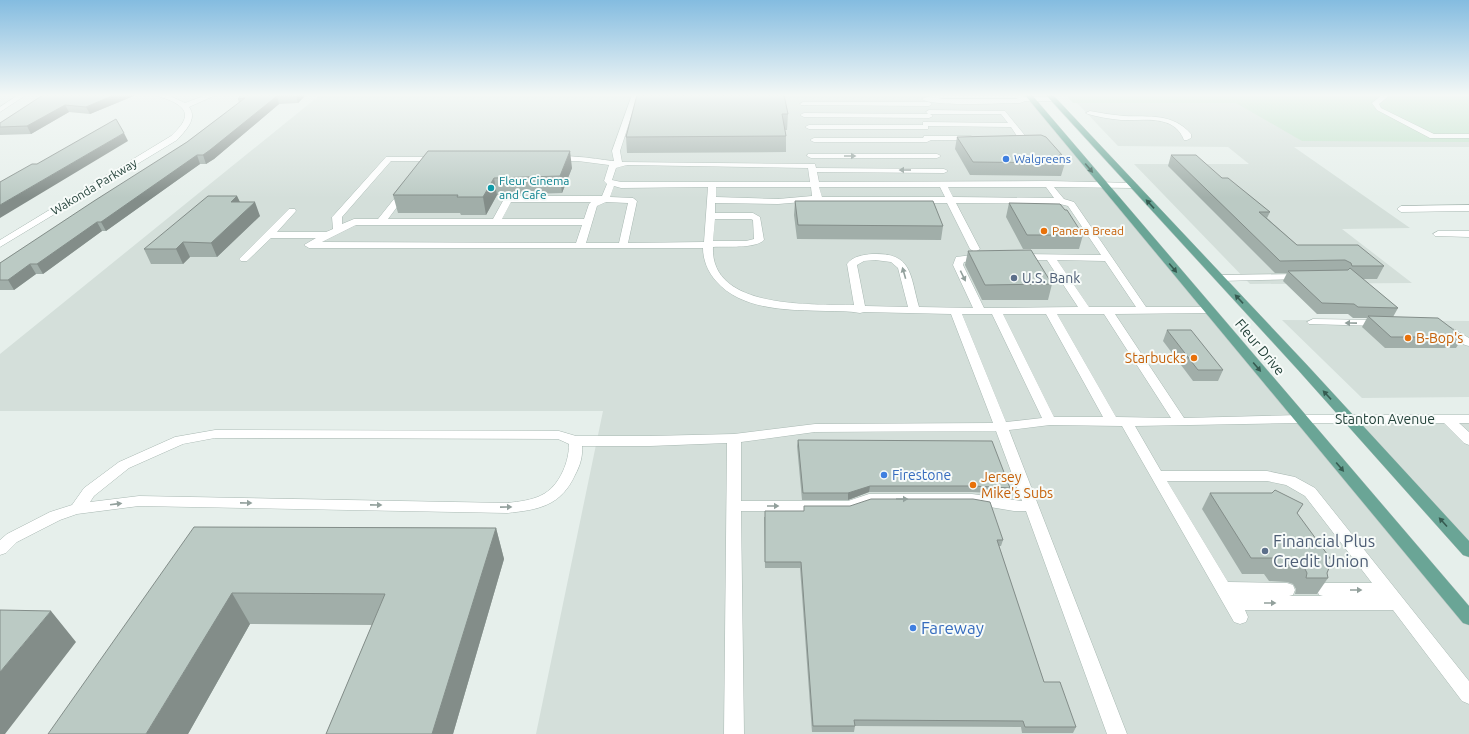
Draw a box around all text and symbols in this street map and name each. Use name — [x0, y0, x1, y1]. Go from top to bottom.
place label: Walgreens — [1014, 152, 1071, 165]
one-way arrow — [844, 153, 857, 159]
marker: Walgreens — [1001, 154, 1011, 164]
street label: Wakonda Parkway — [48, 156, 139, 217]
one-way arrow — [1085, 163, 1094, 174]
one-way arrow — [898, 167, 911, 173]
place label: Fleur Cinema and Cafe — [499, 174, 570, 201]
marker: Fleur Cinema and Cafe — [486, 183, 496, 193]
one-way arrow — [1145, 199, 1155, 209]
place label: Panera Bread — [1052, 224, 1124, 237]
marker: Panera Bread — [1039, 226, 1049, 236]
one-way arrow — [1168, 262, 1177, 273]
one-way arrow — [901, 266, 907, 278]
one-way arrow — [960, 270, 966, 281]
place label: U.S. Bank — [1022, 270, 1080, 286]
marker: U.S. Bank — [1009, 273, 1019, 283]
one-way arrow — [1234, 294, 1243, 304]
street label: Fleur Drive — [1232, 316, 1288, 378]
one-way arrow — [1344, 320, 1357, 326]
place label: B-Bop's — [1416, 330, 1463, 346]
marker: B-Bop's — [1403, 333, 1413, 343]
place label: Starbucks — [1125, 350, 1186, 366]
marker: Starbucks — [1189, 353, 1199, 363]
one-way arrow — [1253, 361, 1262, 372]
one-way arrow — [1323, 390, 1332, 399]
street label: Stanton Avenue — [1335, 411, 1435, 427]
one-way arrow — [1336, 461, 1345, 472]
place label: Firestone — [892, 467, 951, 483]
place label: Jersey Mike's Subs — [981, 469, 1053, 501]
marker: Firestone — [879, 470, 889, 480]
marker: Jersey Mike's Subs — [968, 480, 978, 490]
one-way arrow — [896, 496, 909, 502]
one-way arrow — [240, 500, 253, 506]
one-way arrow — [110, 501, 122, 507]
one-way arrow — [370, 502, 383, 508]
one-way arrow — [767, 503, 780, 509]
one-way arrow — [500, 504, 513, 510]
one-way arrow — [1438, 517, 1447, 527]
place label: Financial Plus Credit Union — [1273, 531, 1375, 570]
marker: Financial Plus Credit Union — [1260, 546, 1270, 556]
one-way arrow — [1350, 587, 1363, 593]
one-way arrow — [1264, 600, 1277, 606]
place label: Fareway — [921, 618, 984, 637]
marker: Fareway — [908, 623, 918, 633]

